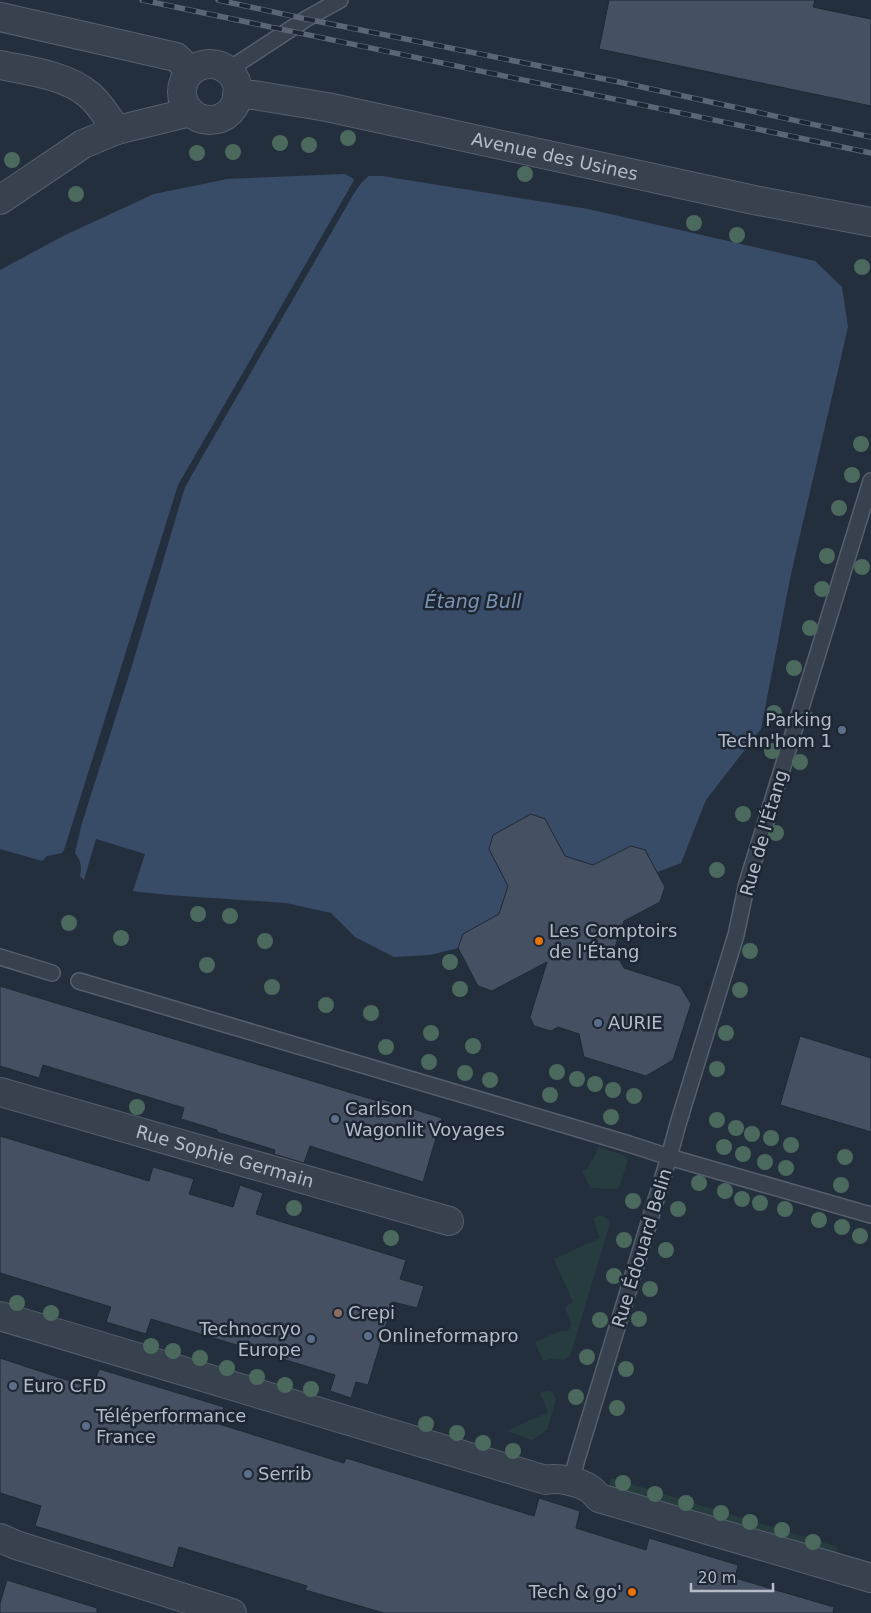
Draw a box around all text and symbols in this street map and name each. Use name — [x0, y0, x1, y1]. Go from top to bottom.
street label: Avenue des Usines — [470, 128, 640, 184]
water label: Étang Bull — [425, 590, 522, 612]
place label: Parking Techn'hom 1 — [717, 709, 832, 751]
marker: Parking Techn'hom 1 — [836, 724, 848, 736]
street label: Rue de l'Étang — [735, 767, 792, 898]
place label: Les Comptoirs de l'Étang — [549, 920, 677, 962]
marker: Les Comptoirs de l'Étang — [533, 935, 545, 947]
place label: AURIE — [608, 1012, 663, 1033]
marker: AURIE — [592, 1017, 604, 1029]
place label: Carlson Wagonlit Voyages — [345, 1098, 505, 1140]
marker: Carlson Wagonlit Voyages — [329, 1113, 341, 1125]
street label: Rue Sophie Germain — [134, 1121, 316, 1192]
street label: Rue Édouard Belin — [607, 1166, 676, 1330]
place label: Crepi — [348, 1302, 395, 1323]
marker: Crepi — [332, 1307, 344, 1319]
place label: Technocryo Europe — [198, 1318, 301, 1360]
place label: Onlineformapro — [378, 1325, 519, 1346]
marker: Onlineformapro — [362, 1330, 374, 1342]
marker: Technocryo Europe — [305, 1333, 317, 1345]
place label: Euro CFD — [23, 1375, 106, 1396]
marker: Euro CFD — [7, 1380, 19, 1392]
place label: Téléperformance France — [95, 1405, 246, 1447]
marker: Téléperformance France — [80, 1420, 92, 1432]
place label: Serrib — [258, 1463, 311, 1484]
marker: Serrib — [242, 1468, 254, 1480]
scale bar — [691, 1560, 774, 1592]
text: 20 m — [698, 1569, 736, 1587]
place label: Tech & go' — [528, 1581, 622, 1602]
marker: Tech & go' — [626, 1586, 638, 1598]

